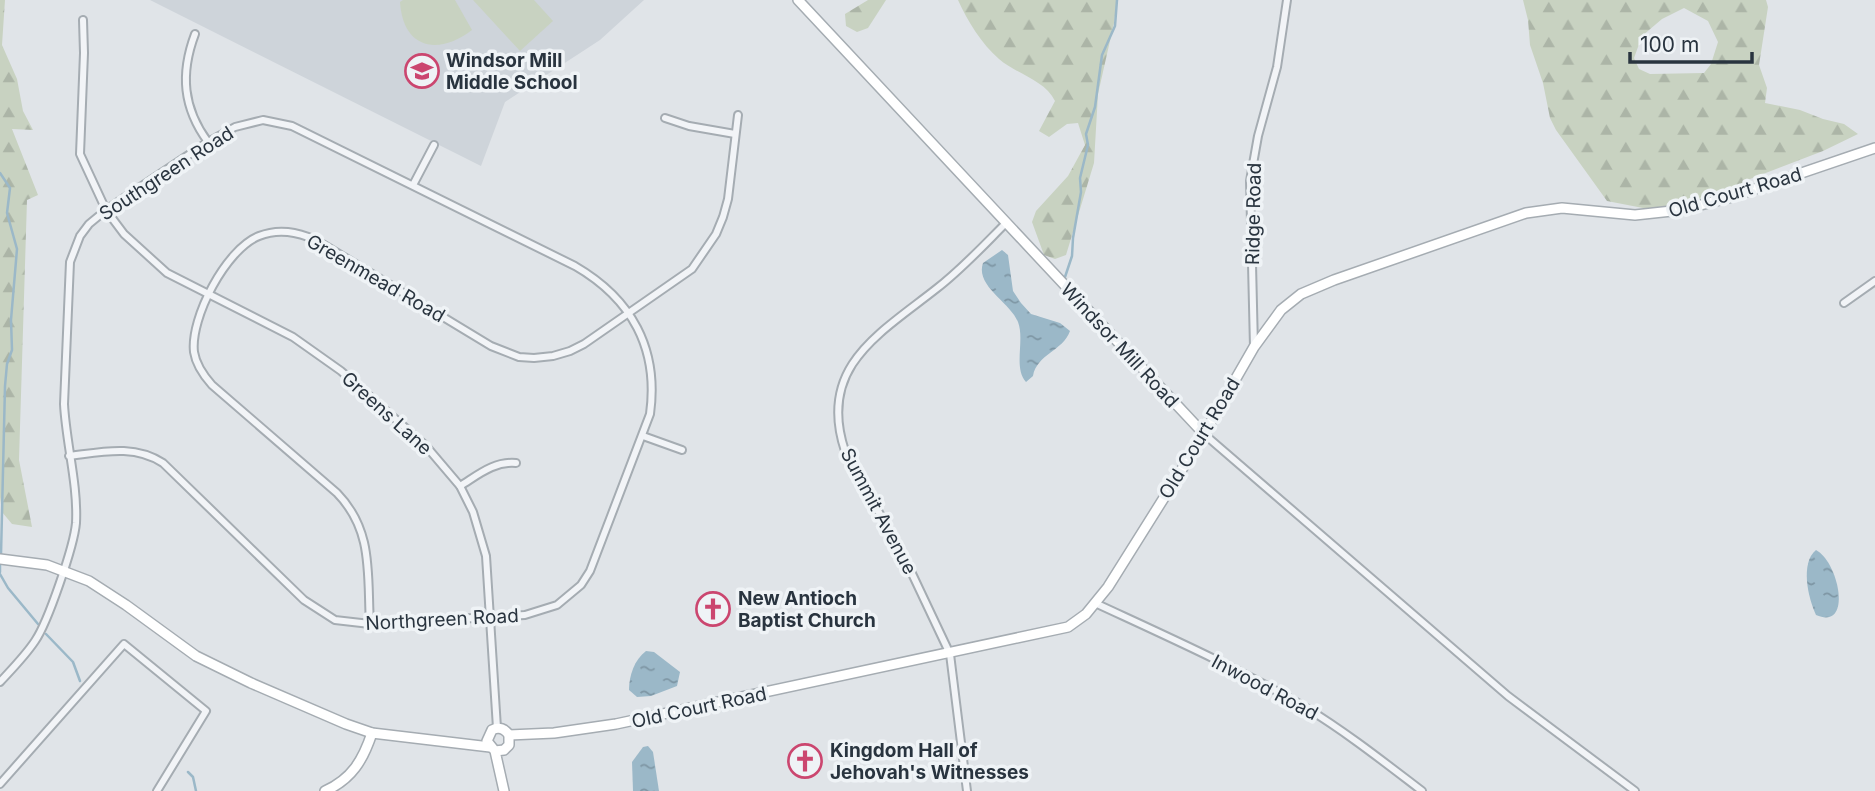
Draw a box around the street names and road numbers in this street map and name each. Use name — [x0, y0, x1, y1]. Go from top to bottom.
street label: Southgreen Road — [95, 121, 238, 225]
street label: Old Court Road — [1666, 162, 1804, 222]
street label: Ridge Road — [1241, 163, 1266, 265]
street label: Greenmead Road — [303, 230, 449, 327]
street label: Windsor Mill Road — [1056, 278, 1183, 413]
street label: Greens Lane — [337, 367, 437, 460]
street label: Old Court Road — [1154, 373, 1245, 503]
street label: Summit Avenue — [836, 444, 921, 578]
street label: Northgreen Road — [365, 604, 519, 635]
street label: Inwood Road — [1208, 650, 1322, 725]
street label: Old Court Road — [629, 682, 769, 733]

